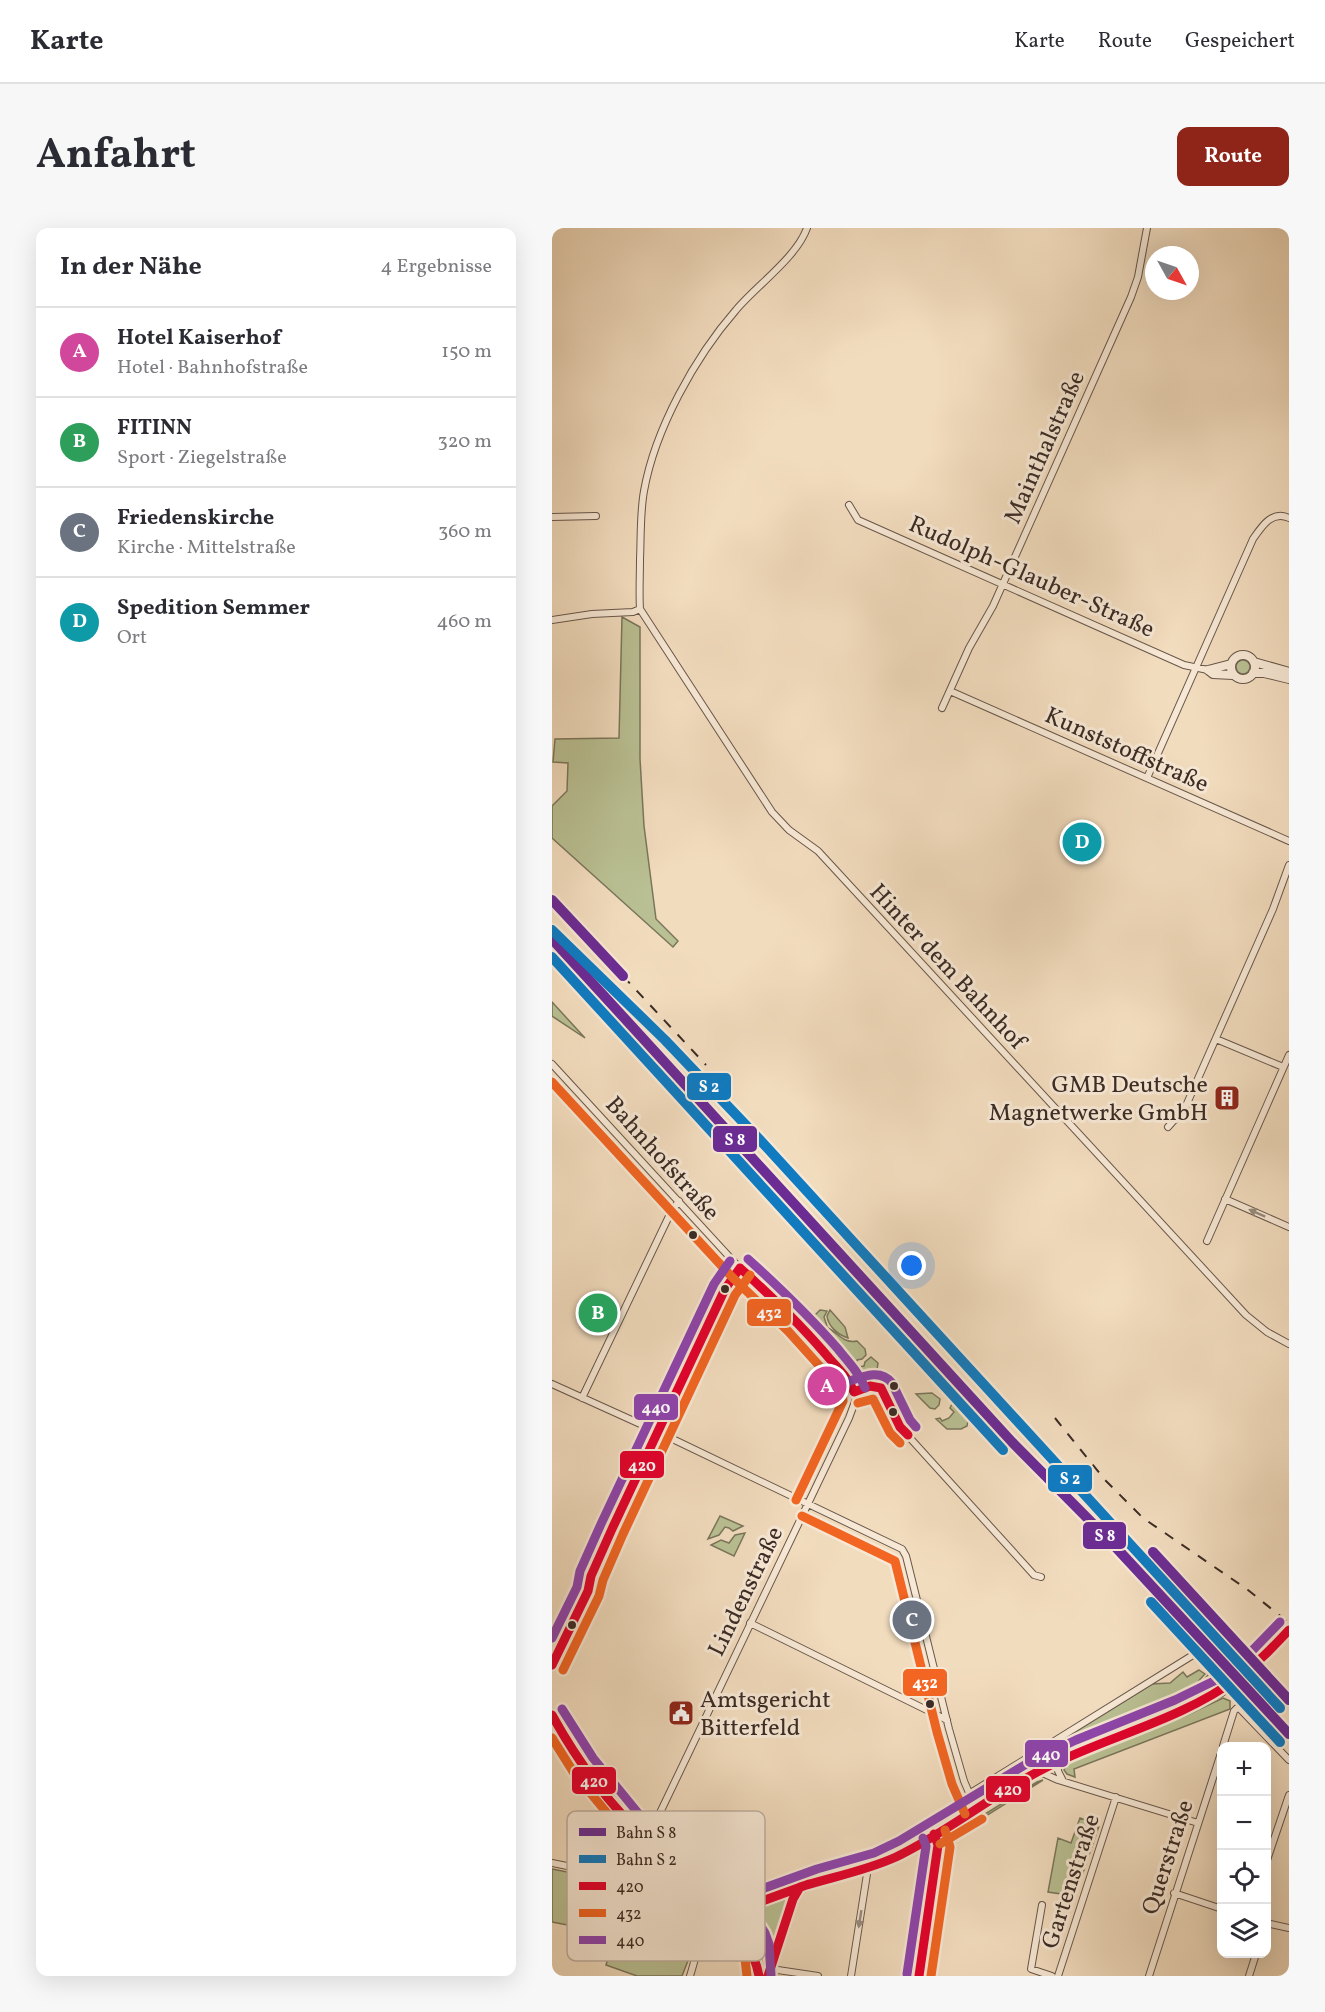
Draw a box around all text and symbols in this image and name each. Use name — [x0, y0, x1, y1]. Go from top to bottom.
text: Karte — [30, 22, 104, 61]
text: Karte — [1014, 27, 1065, 56]
text: Route — [1098, 27, 1152, 56]
text: Gespeichert — [1185, 27, 1295, 56]
text: Anfahrt — [36, 127, 196, 186]
button: Route — [1177, 127, 1289, 186]
north arrow — [1145, 246, 1199, 300]
text: In der Nähe — [60, 249, 202, 285]
text: 4 Ergebnisse — [380, 253, 492, 281]
text: Hotel Kaiserhof — [117, 323, 281, 354]
text: A — [72, 338, 87, 366]
text: 150 m — [441, 338, 492, 366]
text: Hotel · Bahnhofstraße — [117, 354, 308, 382]
street label: Mainthalstraße — [997, 366, 1095, 530]
text: FITINN — [117, 413, 192, 444]
text: B — [73, 428, 86, 456]
text: 320 m — [437, 428, 492, 456]
text: Sport · Ziegelstraße — [117, 444, 287, 472]
text: Friedenskirche — [117, 503, 274, 534]
street label: Rudolph-Glauber-Straße — [903, 508, 1160, 647]
text: C — [73, 518, 86, 546]
text: 360 m — [438, 518, 492, 546]
text: Kirche · Mittelstraße — [117, 534, 296, 562]
text: Spedition Semmer — [117, 593, 310, 624]
text: D — [72, 608, 87, 636]
text: 460 m — [436, 608, 492, 636]
text: Ort — [117, 624, 147, 652]
street label: Kunststoffstraße — [1039, 699, 1214, 802]
pin: D — [1062, 820, 1102, 864]
street label: Hinter dem Bahnhof — [861, 877, 1034, 1060]
place label: GMB Deutsche Magnetwerke GmbH — [989, 1069, 1208, 1131]
line badge: S 2 — [686, 1072, 732, 1101]
text: S 2 — [699, 1077, 719, 1099]
building icon: GMB Deutsche Magnetwerke GmbH — [1212, 1083, 1242, 1113]
street label: Bahnhofstraße — [596, 1090, 727, 1229]
line badge: S 8 — [712, 1125, 758, 1153]
text: S 8 — [725, 1130, 745, 1152]
one-way arrow — [1249, 1209, 1266, 1218]
unlabelled marker — [687, 1229, 699, 1241]
your location — [897, 1251, 926, 1280]
unlabelled marker — [719, 1283, 731, 1295]
pin: B — [578, 1290, 618, 1336]
line badge: 432 — [746, 1298, 792, 1327]
text: 432 — [756, 1303, 782, 1325]
pin: A — [808, 1364, 846, 1408]
unlabelled marker — [888, 1380, 900, 1392]
line badge: 440 — [633, 1393, 679, 1421]
text: 440 — [642, 1398, 671, 1420]
unlabelled marker — [887, 1406, 899, 1418]
line badge: 420 — [619, 1450, 665, 1479]
text: 420 — [628, 1456, 656, 1478]
line badge: S 2 — [1047, 1464, 1093, 1493]
text: S 2 — [1060, 1469, 1080, 1491]
street label: Lindenstraße — [701, 1521, 793, 1663]
line badge: S 8 — [1082, 1521, 1127, 1550]
text: S 8 — [1095, 1526, 1115, 1548]
pin: C — [892, 1598, 932, 1642]
unlabelled marker — [566, 1619, 578, 1631]
line badge: 432 — [902, 1668, 948, 1697]
text: 432 — [912, 1673, 938, 1695]
place label: Amtsgericht Bitterfeld — [700, 1684, 831, 1746]
public building icon: Amtsgericht Bitterfeld — [666, 1698, 696, 1728]
unlabelled marker — [924, 1698, 936, 1710]
line badge: 440 — [1024, 1739, 1069, 1768]
map controls — [1217, 1742, 1271, 1958]
button: + — [1217, 1742, 1271, 1796]
text: 440 — [1032, 1745, 1061, 1767]
line badge: 420 — [571, 1766, 617, 1795]
text: 420 — [580, 1772, 608, 1794]
line badge: 420 — [985, 1775, 1031, 1803]
text: 420 — [994, 1780, 1022, 1802]
street label: Querstraße — [1134, 1796, 1203, 1919]
button: − — [1217, 1796, 1271, 1850]
street label: Gartenstraße — [1034, 1810, 1110, 1953]
legend — [567, 1811, 765, 1961]
text: Bahn S 8 — [616, 1823, 676, 1845]
text: Bahn S 2 — [616, 1850, 677, 1872]
button: locate — [1217, 1850, 1271, 1904]
text: 420 — [616, 1877, 644, 1899]
text: 432 — [616, 1904, 642, 1926]
button: layers — [1217, 1904, 1271, 1958]
one-way arrow — [856, 1909, 865, 1928]
text: 440 — [616, 1931, 644, 1953]

